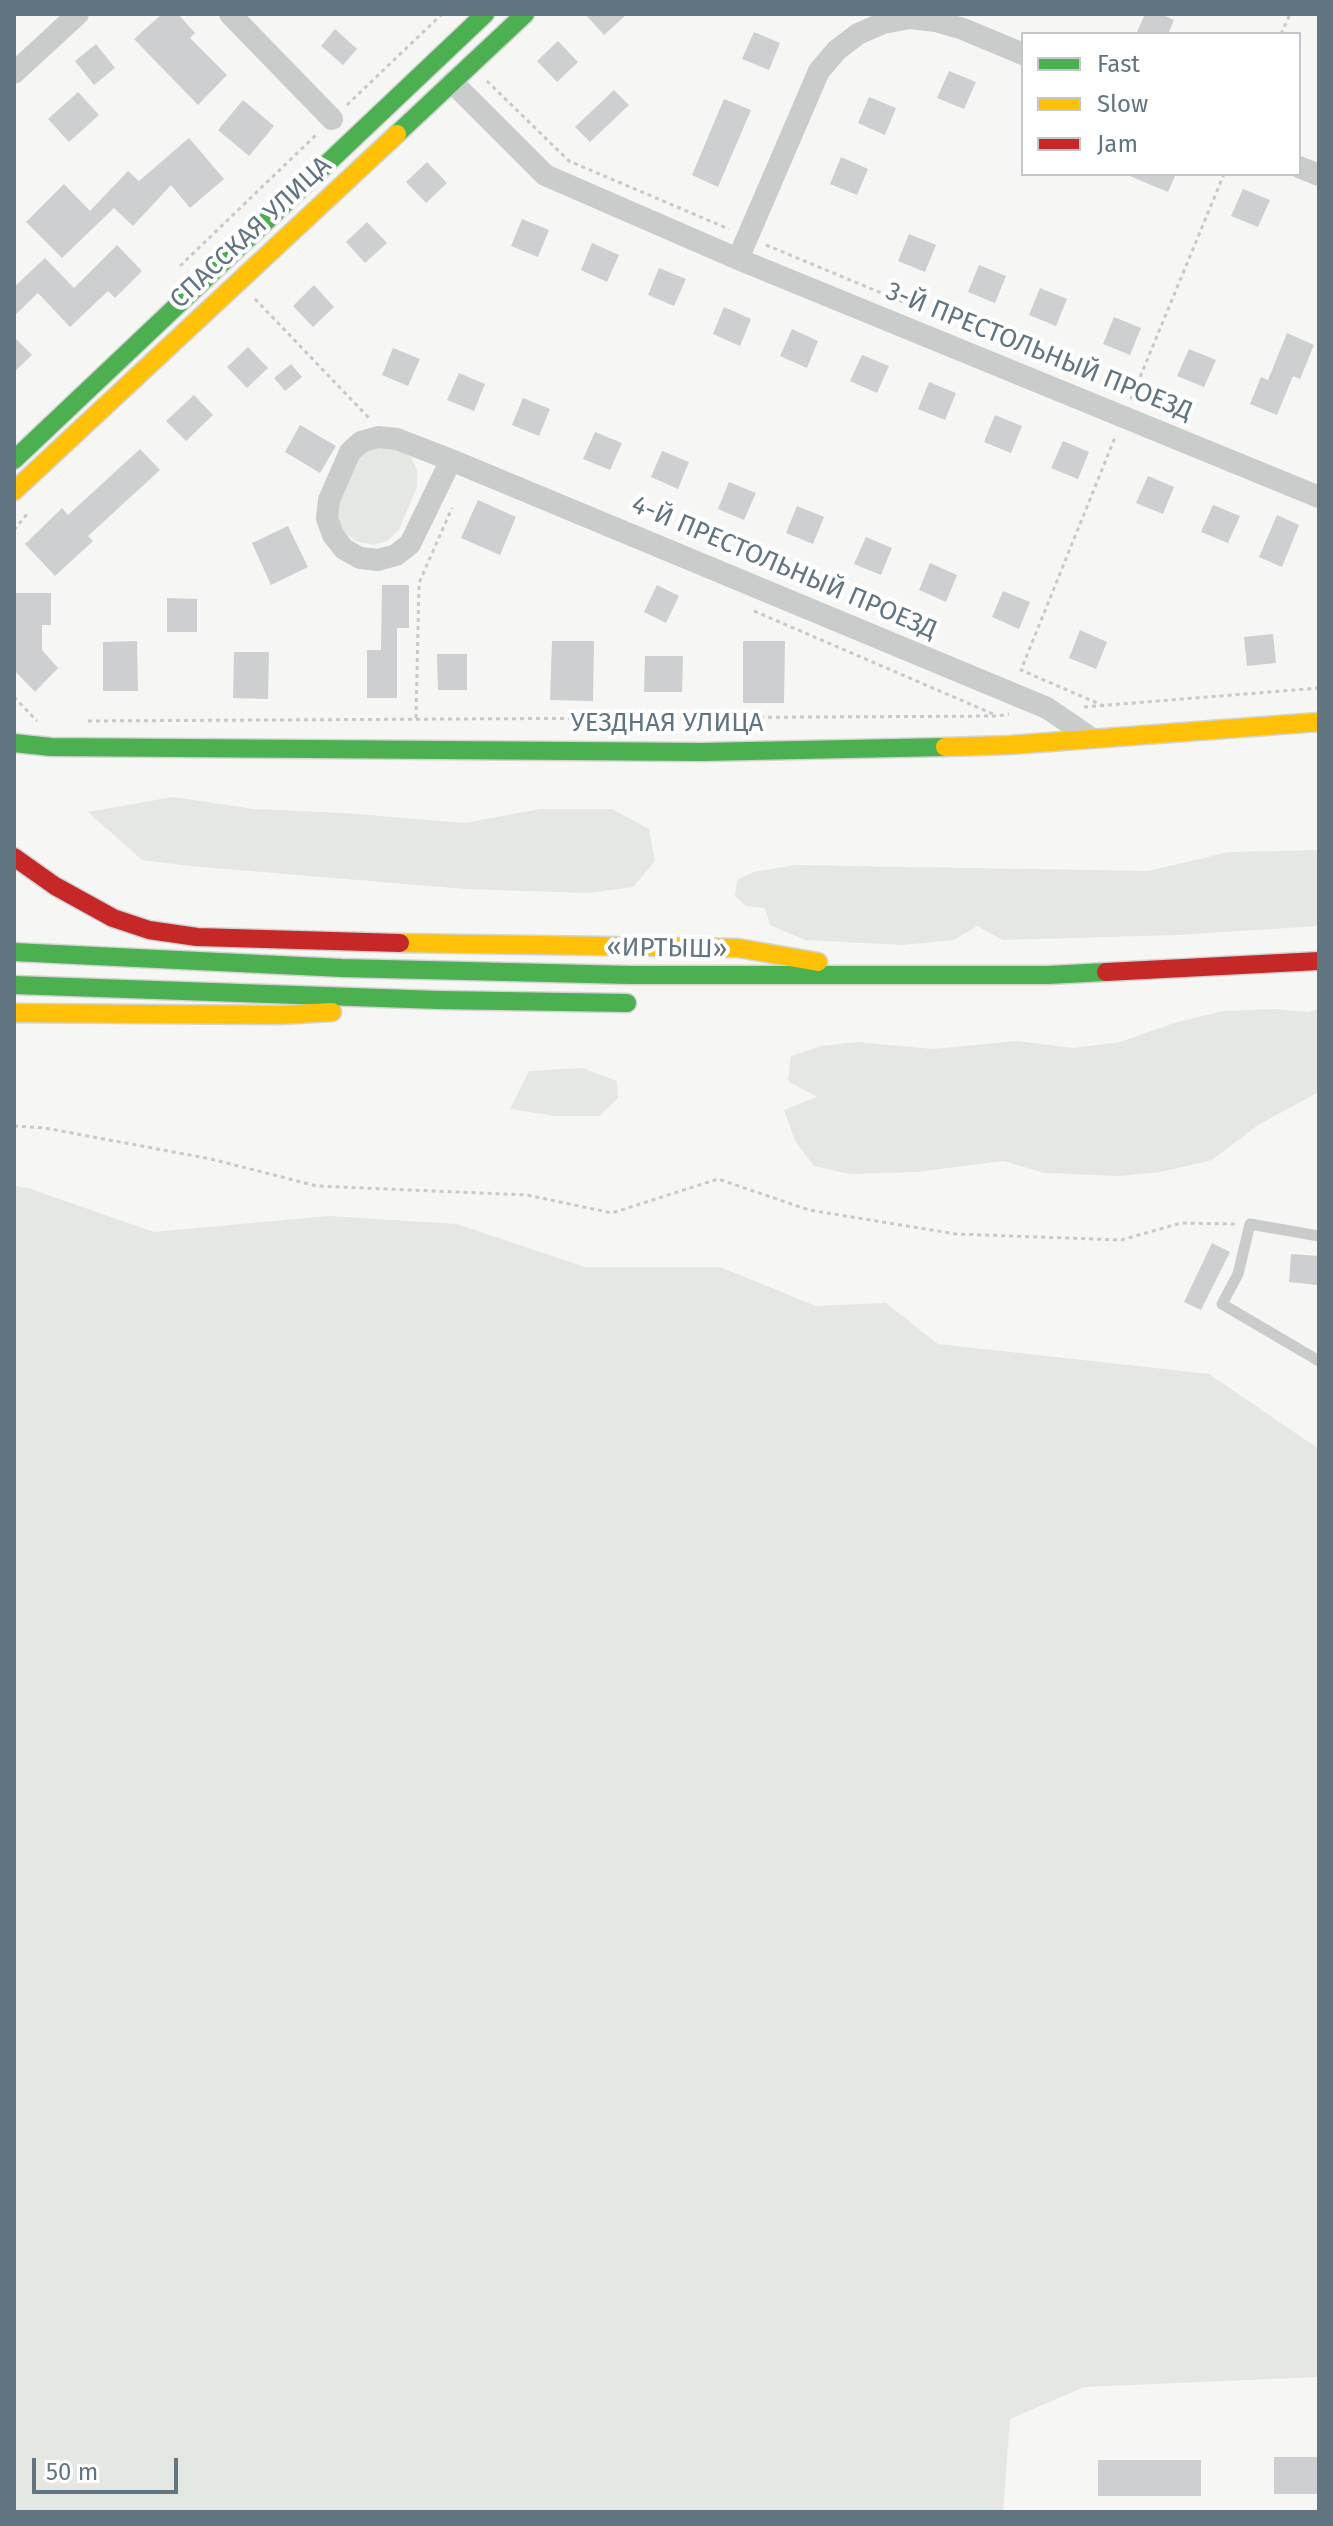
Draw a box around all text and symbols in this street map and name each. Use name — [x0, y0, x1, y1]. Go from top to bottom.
legend — [1021, 32, 1301, 176]
text: Fast — [1097, 50, 1140, 78]
text: Slow — [1097, 90, 1148, 118]
text: Jam — [1097, 130, 1138, 158]
street label: СПАССКАЯ УЛИЦА — [164, 150, 338, 316]
street label: 3-Й ПРЕСТОЛЬНЫЙ ПРОЕЗД — [881, 276, 1197, 428]
street label: 4-Й ПРЕСТОЛЬНЫЙ ПРОЕЗД — [627, 489, 941, 647]
street label: УЕЗДНАЯ УЛИЦА — [571, 708, 763, 740]
street label: «ИРТЫШ» — [606, 932, 728, 966]
scale bar — [36, 2442, 182, 2492]
text: 50 m — [46, 2458, 98, 2486]

